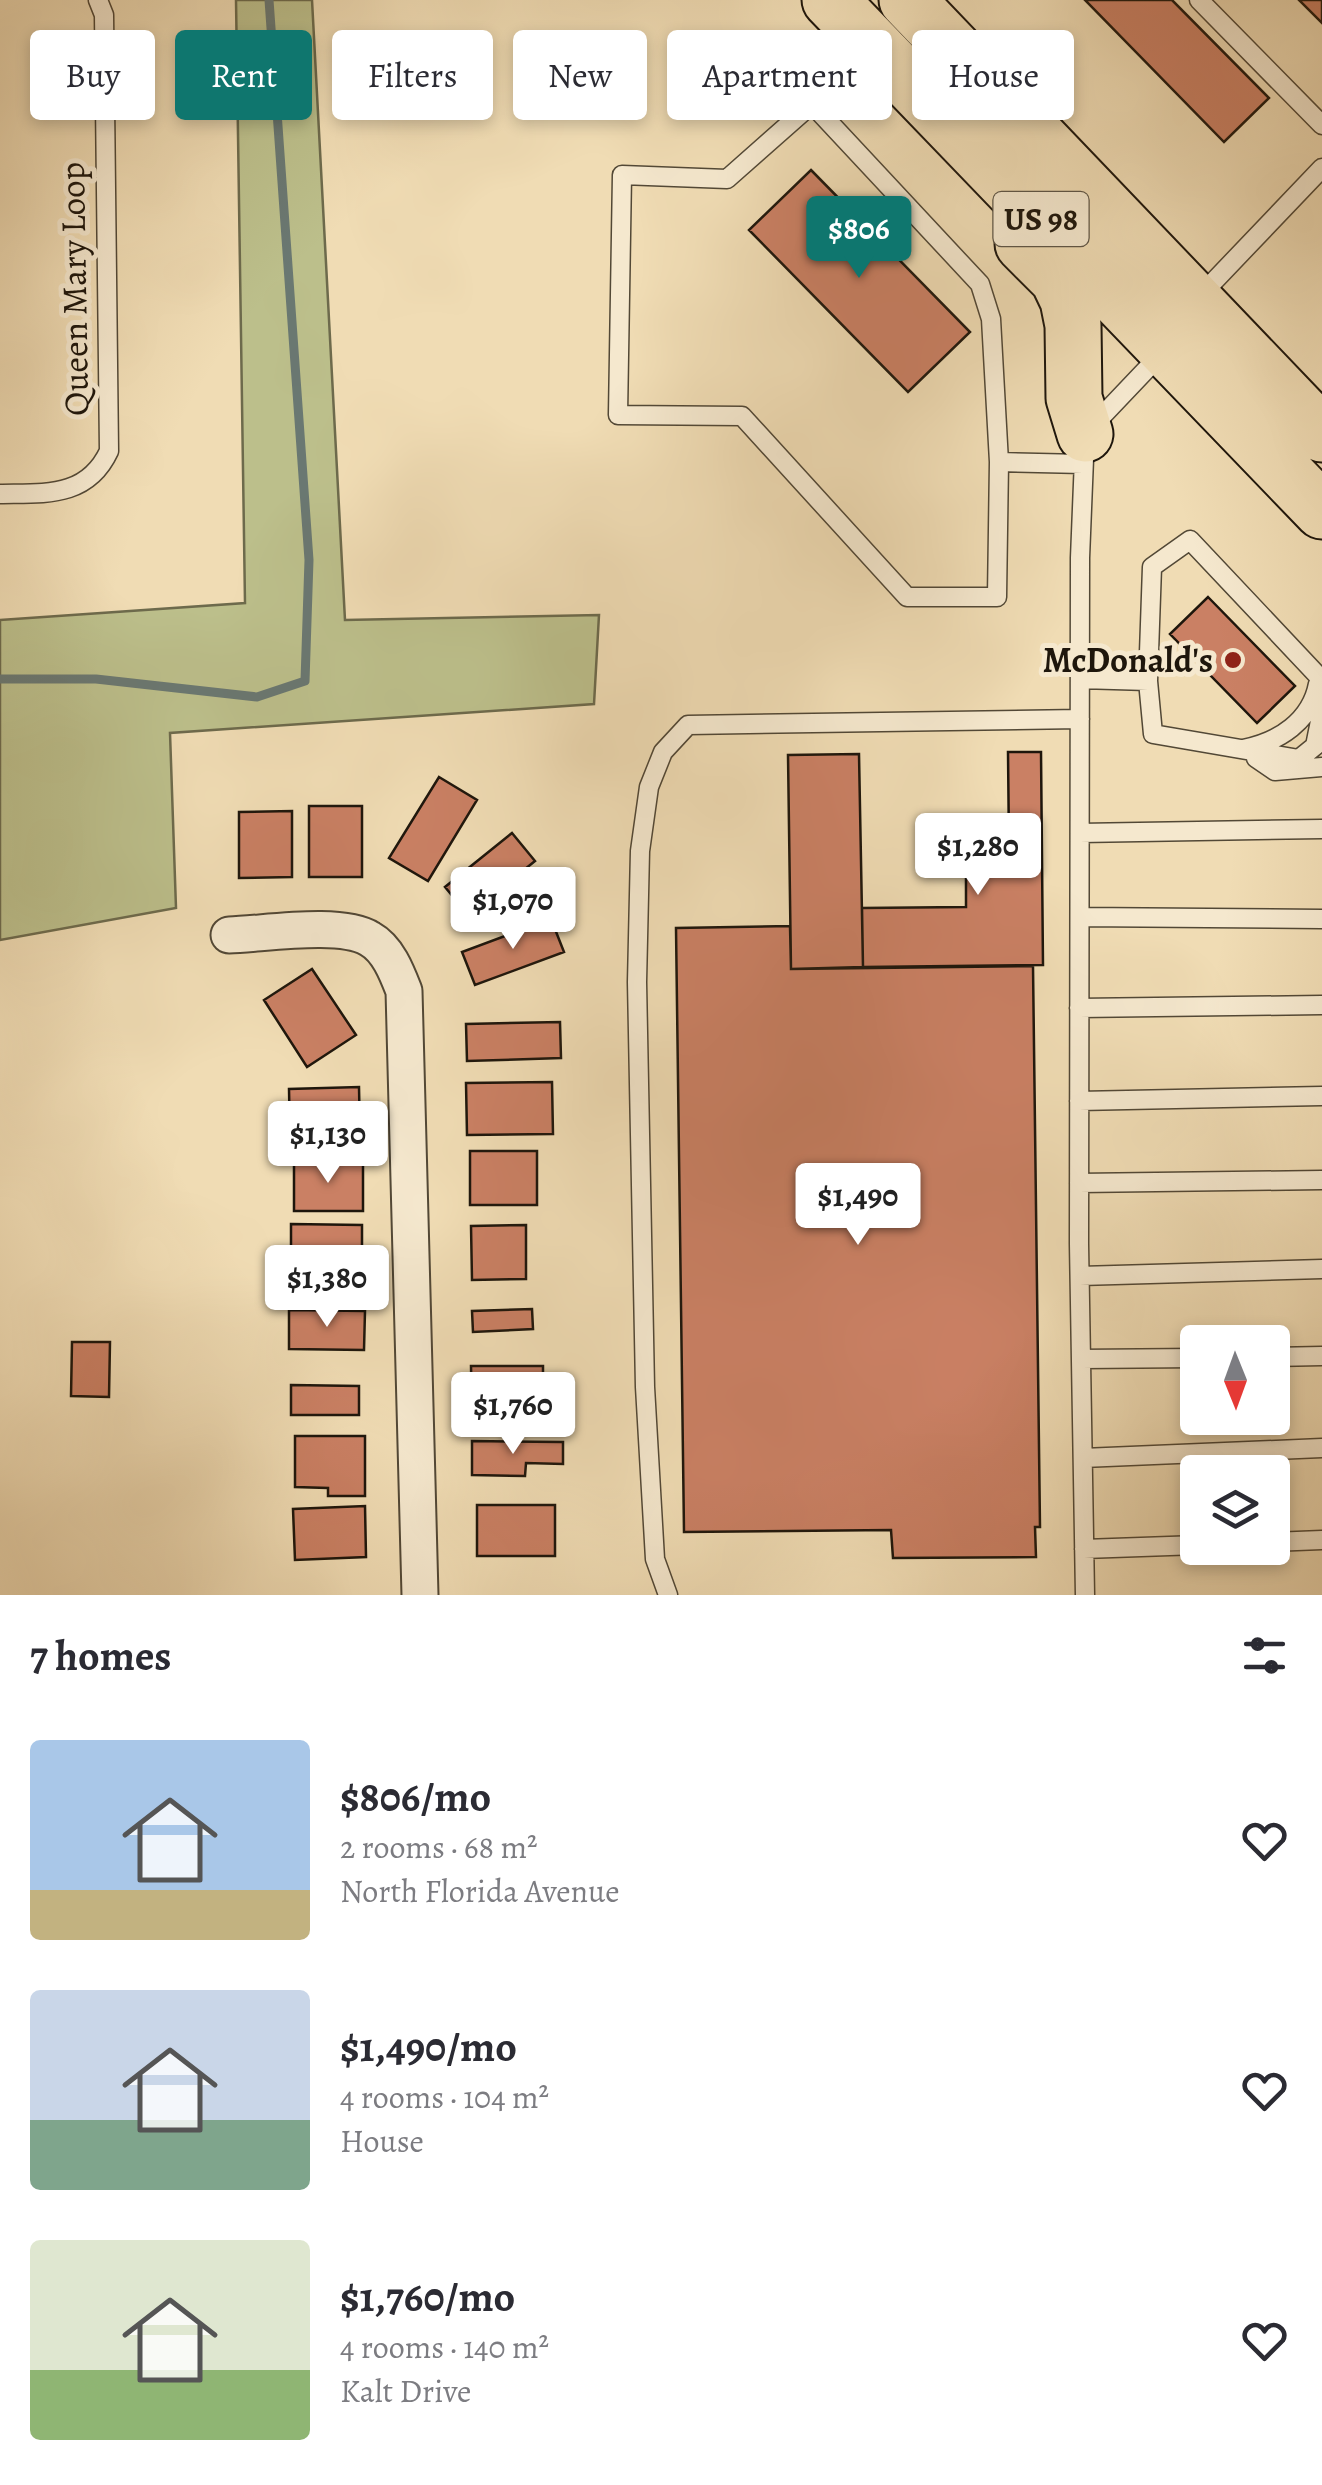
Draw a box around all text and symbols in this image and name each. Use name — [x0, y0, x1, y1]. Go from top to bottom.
chip: Buy — [30, 30, 155, 120]
chip: Rent — [175, 30, 312, 120]
chip: Filters — [332, 30, 493, 120]
chip: New — [513, 30, 647, 120]
chip: Apartment — [667, 30, 892, 120]
chip: House — [912, 30, 1074, 120]
street label: Queen Mary Loop — [48, 162, 100, 416]
road number: US 98 — [994, 192, 1088, 246]
pin: $806 — [800, 196, 918, 281]
text: $806 — [828, 206, 890, 250]
place label: McDonald's — [1043, 636, 1213, 684]
marker: McDonald's — [1222, 649, 1244, 671]
pin: $1,280 — [897, 813, 1059, 898]
text: $1,280 — [937, 823, 1019, 867]
pin: $1,070 — [432, 867, 594, 952]
text: $1,070 — [473, 877, 553, 921]
pin: $1,130 — [247, 1101, 409, 1186]
text: $1,130 — [290, 1111, 366, 1155]
pin: $1,490 — [777, 1163, 939, 1248]
text: $1,490 — [818, 1173, 898, 1217]
pin: $1,380 — [246, 1245, 408, 1330]
text: $1,380 — [287, 1255, 367, 1299]
north arrow — [1180, 1325, 1290, 1435]
map controls — [1180, 1325, 1290, 1565]
pin: $1,760 — [432, 1372, 594, 1457]
text: $1,760 — [473, 1382, 553, 1426]
button: layers — [1180, 1455, 1290, 1565]
text: 7 homes — [30, 1627, 171, 1684]
icon: filters — [1237, 1628, 1292, 1683]
text: $806/mo — [340, 1768, 491, 1825]
icon: home — [110, 1780, 230, 1900]
icon: heart — [1237, 1813, 1292, 1868]
text: 2 rooms · 68 m² — [340, 1825, 538, 1869]
text: North Florida Avenue — [340, 1869, 620, 1913]
text: $1,490/mo — [340, 2018, 517, 2075]
icon: home — [110, 2030, 230, 2150]
icon: heart — [1237, 2063, 1292, 2118]
text: 4 rooms · 104 m² — [340, 2075, 549, 2119]
text: House — [340, 2119, 424, 2163]
text: $1,760/mo — [340, 2268, 515, 2325]
icon: home — [110, 2280, 230, 2400]
icon: heart — [1237, 2313, 1292, 2368]
text: 4 rooms · 140 m² — [340, 2325, 549, 2369]
text: Kalt Drive — [340, 2369, 471, 2413]

